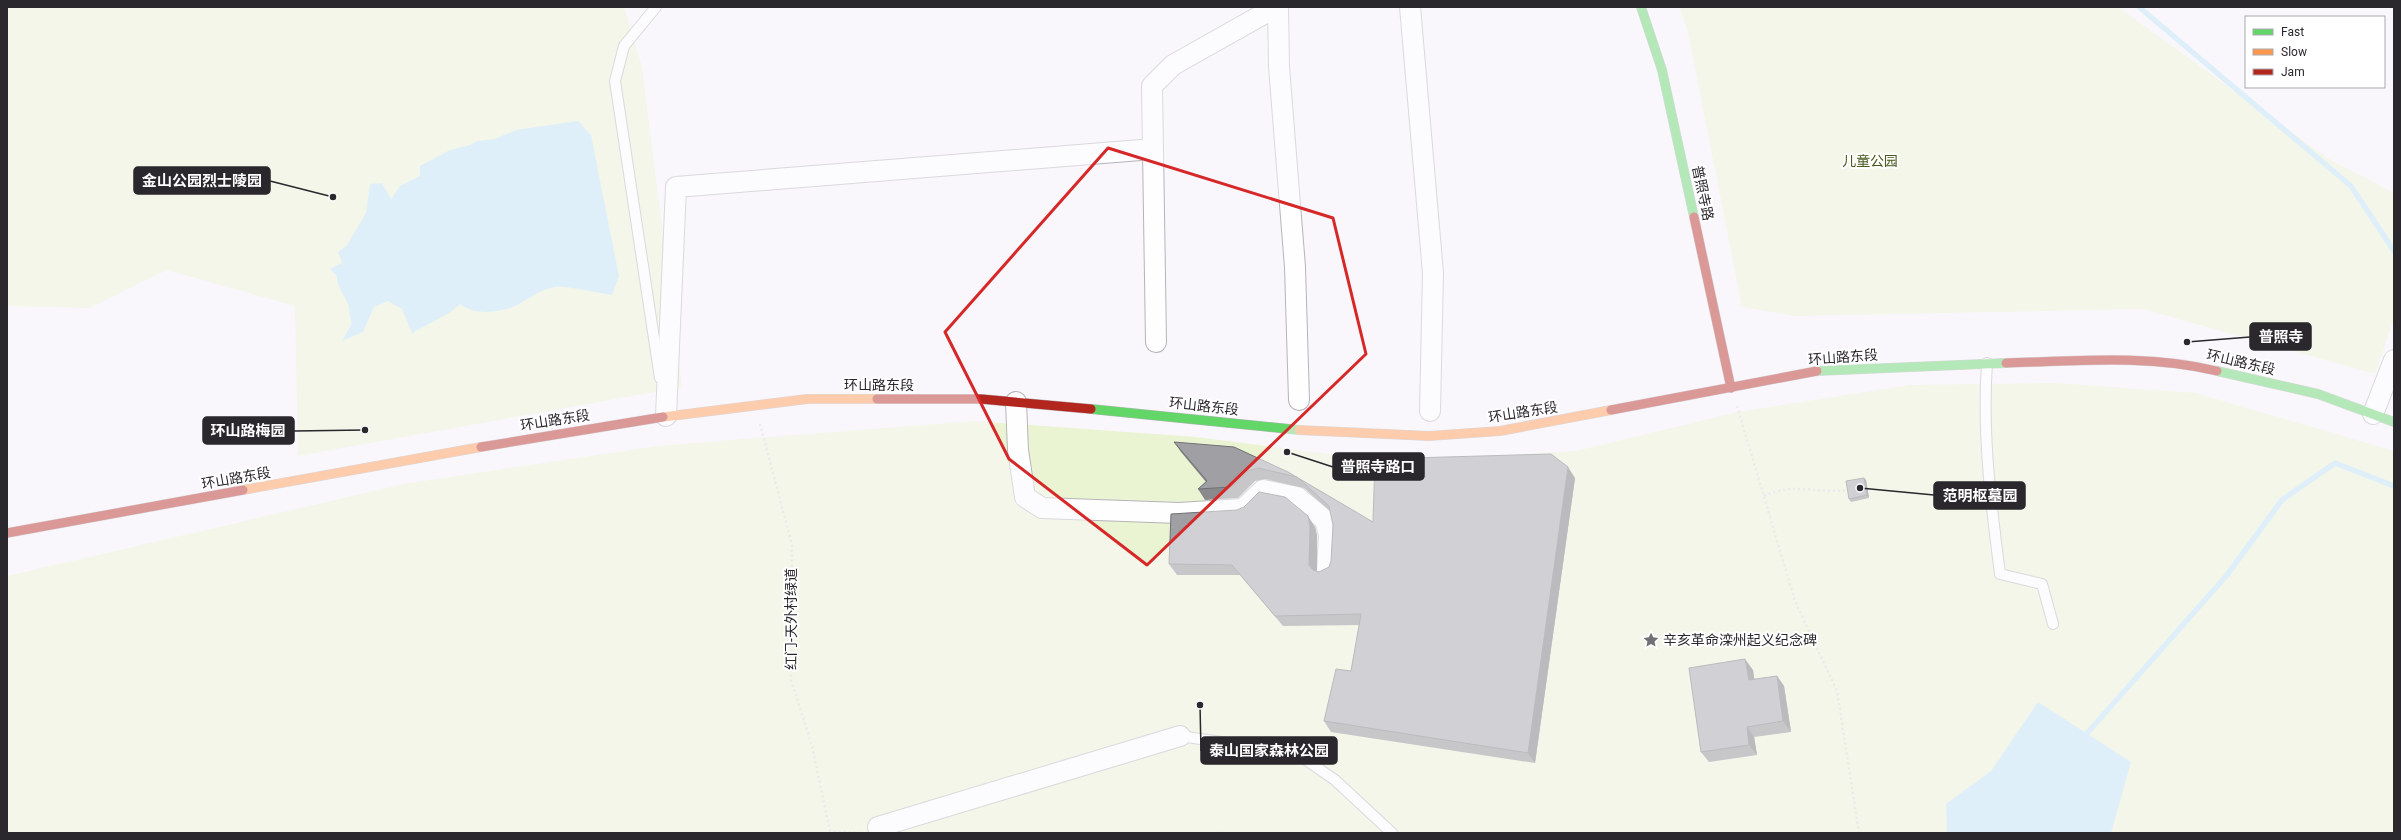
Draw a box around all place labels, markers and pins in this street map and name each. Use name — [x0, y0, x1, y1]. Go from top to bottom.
callout: 金山公园烈士陵园 — [134, 167, 270, 194]
callout: 普照寺 — [2250, 323, 2311, 350]
callout: 环山路梅园 — [203, 417, 294, 444]
callout: 普照寺路口 — [1333, 453, 1424, 480]
callout: 范明枢墓园 — [1934, 482, 2025, 509]
place icon: 辛亥革命滦州起义纪念碑 — [1642, 631, 1660, 649]
place label: 辛亥革命滦州起义纪念碑 — [1663, 632, 1817, 648]
callout: 泰山国家森林公园 — [1201, 737, 1337, 764]

